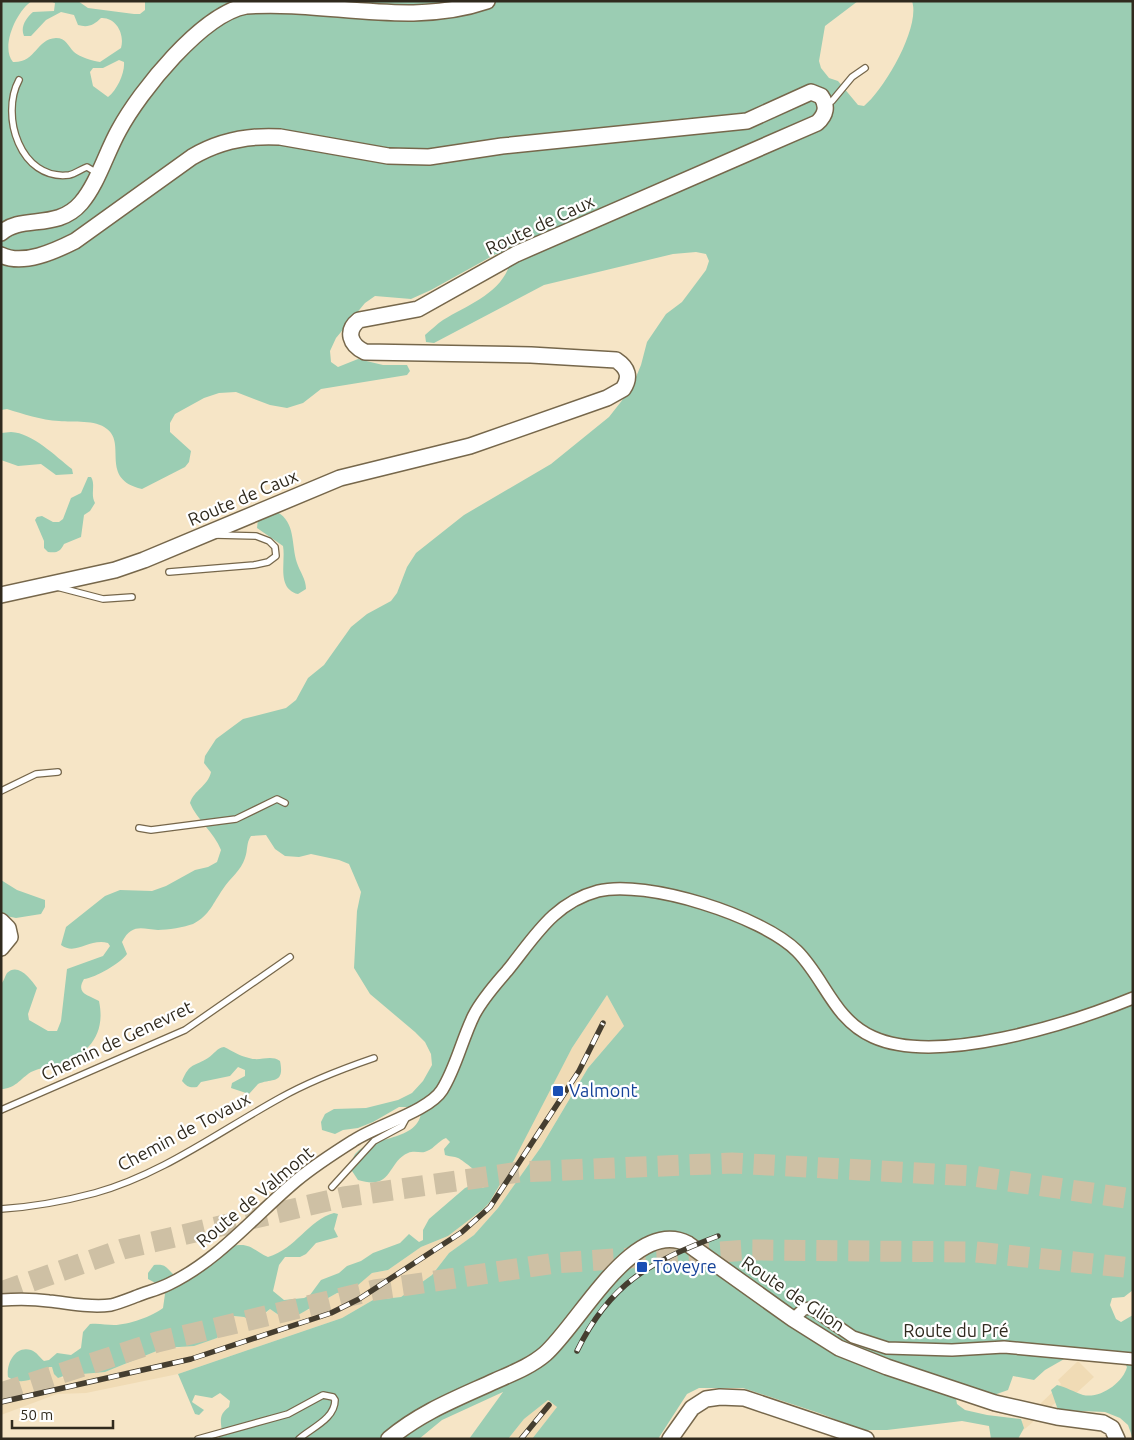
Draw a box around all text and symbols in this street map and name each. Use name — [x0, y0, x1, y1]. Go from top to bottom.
street label: Route de Caux — [482, 190, 597, 258]
street label: Route de Caux — [185, 465, 301, 529]
street label: Chemin de Genevret — [38, 996, 195, 1084]
place label: Valmont — [569, 1080, 638, 1100]
marker: Valmont — [551, 1084, 565, 1098]
street label: Chemin de Tovaux — [114, 1088, 253, 1174]
street label: Route de Valmont — [192, 1142, 317, 1251]
street label: Route de Glion — [738, 1251, 849, 1335]
place label: Toveyre — [653, 1256, 717, 1276]
marker: Toveyre — [635, 1260, 649, 1274]
street label: Route du Pré — [903, 1320, 1009, 1340]
scale bar — [12, 1398, 114, 1430]
text: 50 m — [20, 1406, 53, 1423]

